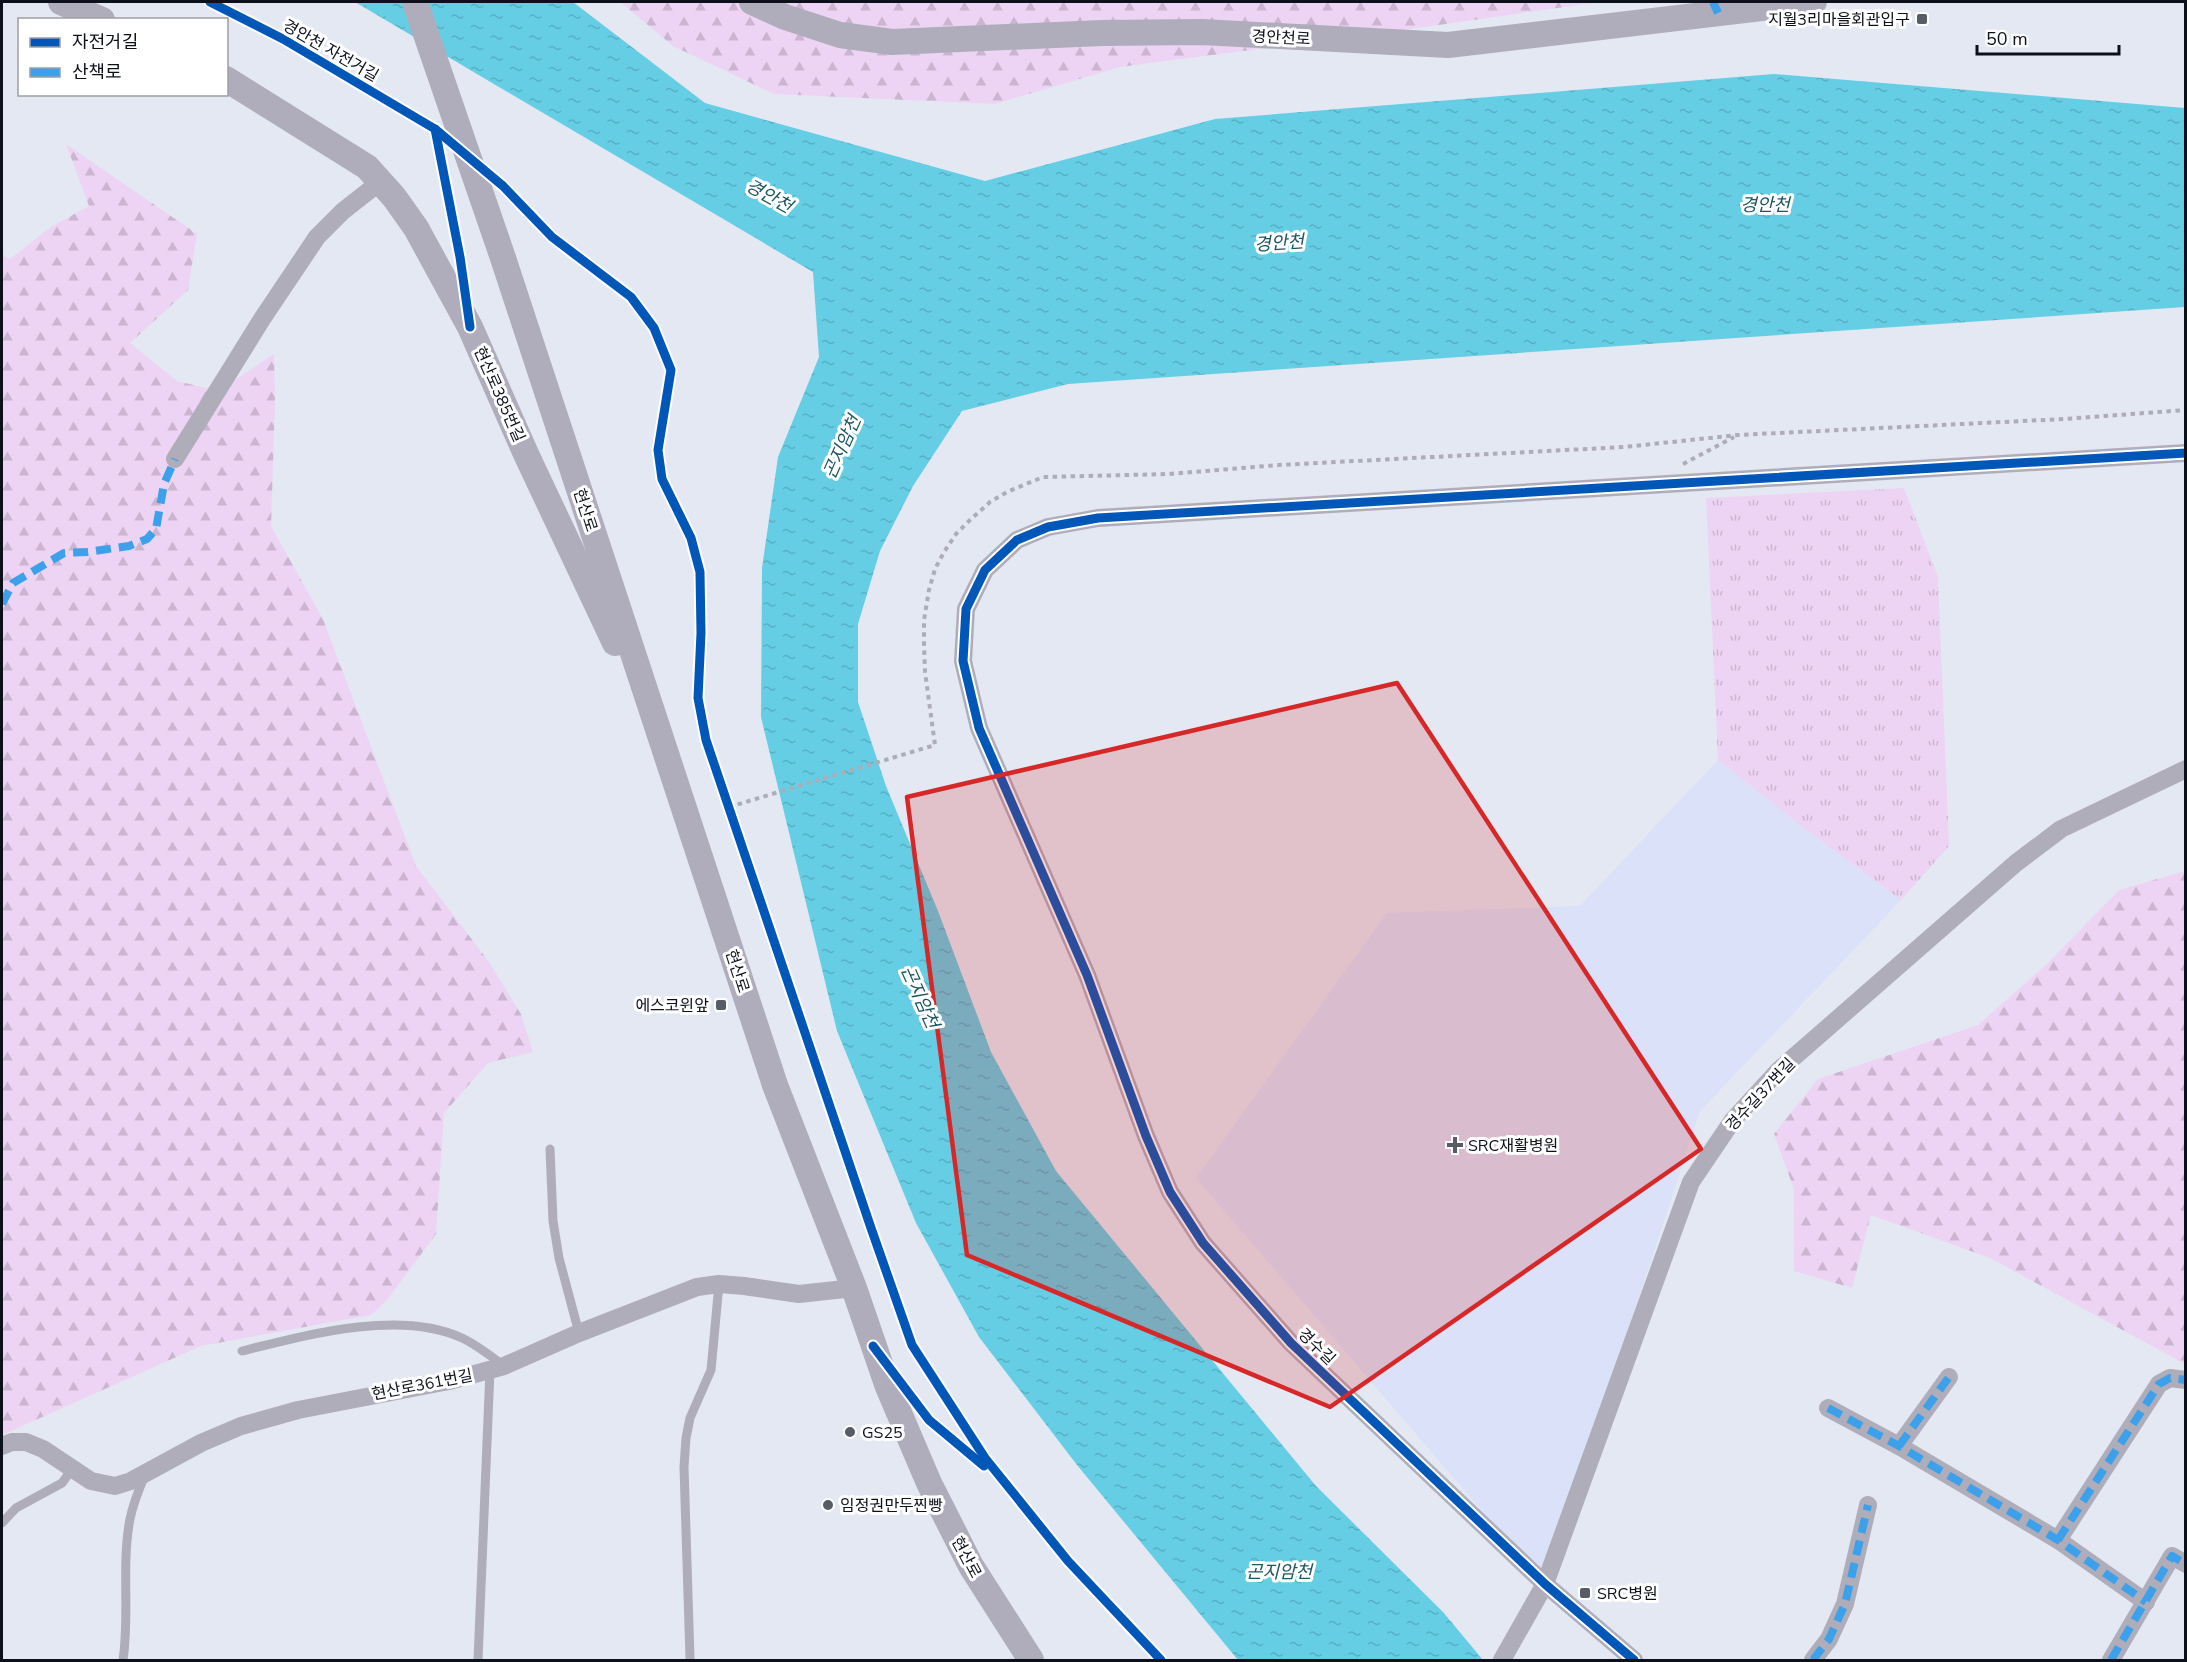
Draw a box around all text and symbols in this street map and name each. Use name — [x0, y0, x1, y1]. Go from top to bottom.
place label: 지월3리마을회관입구 — [1768, 9, 1910, 31]
marker: 지월3리마을회관입구 — [1915, 12, 1929, 26]
street label: 경안천 자전거길 — [279, 15, 382, 87]
legend — [18, 18, 228, 96]
scale bar — [1977, 18, 2120, 56]
street label: 경안천로 — [1251, 25, 1311, 51]
text: 50 m — [1986, 27, 2028, 51]
text: 자전거길 — [72, 30, 138, 54]
text: 산책로 — [72, 60, 122, 84]
water label: 경안천 — [741, 173, 799, 220]
water label: 경안천 — [1740, 193, 1792, 217]
water label: 경안천 — [1253, 229, 1307, 257]
street label: 현산로385번길 — [468, 343, 530, 446]
water label: 곤지암천 — [818, 410, 867, 482]
street label: 현산로 — [568, 486, 602, 535]
street label: 현산로 — [720, 947, 754, 996]
water label: 곤지암천 — [896, 962, 945, 1034]
place label: 에스코윈앞 — [635, 995, 709, 1017]
marker: 에스코윈앞 — [714, 998, 728, 1012]
street label: 경수길37번길 — [1721, 1053, 1800, 1136]
place label: SRC재활병원 — [1468, 1135, 1558, 1157]
marker: SRC재활병원 — [1446, 1136, 1464, 1154]
street label: 경수길 — [1293, 1323, 1340, 1370]
street label: 현산로361번길 — [370, 1364, 475, 1406]
place label: GS25 — [862, 1422, 903, 1444]
marker: GS25 — [843, 1425, 857, 1439]
place label: 임정권만두찐빵 — [840, 1495, 943, 1517]
marker: 임정권만두찐빵 — [821, 1498, 835, 1512]
street label: 현산로 — [946, 1533, 986, 1582]
water label: 곤지암천 — [1246, 1560, 1315, 1584]
place label: SRC병원 — [1597, 1583, 1658, 1605]
marker: SRC병원 — [1578, 1586, 1592, 1600]

